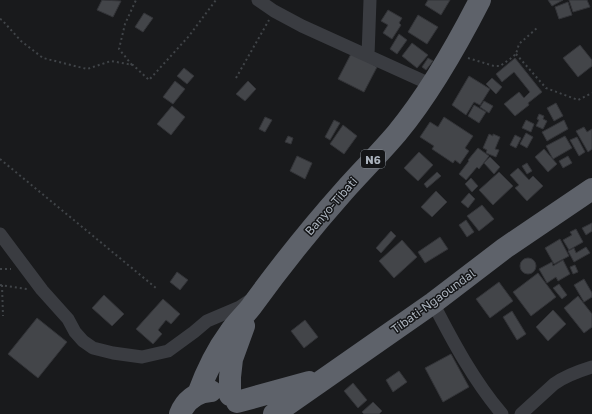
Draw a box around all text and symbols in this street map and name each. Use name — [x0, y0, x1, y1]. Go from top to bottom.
road number: N6 — [361, 150, 385, 168]
street label: Banyo-Tibati — [302, 174, 360, 238]
street label: Tibati-Ngaoundal — [388, 265, 478, 337]

